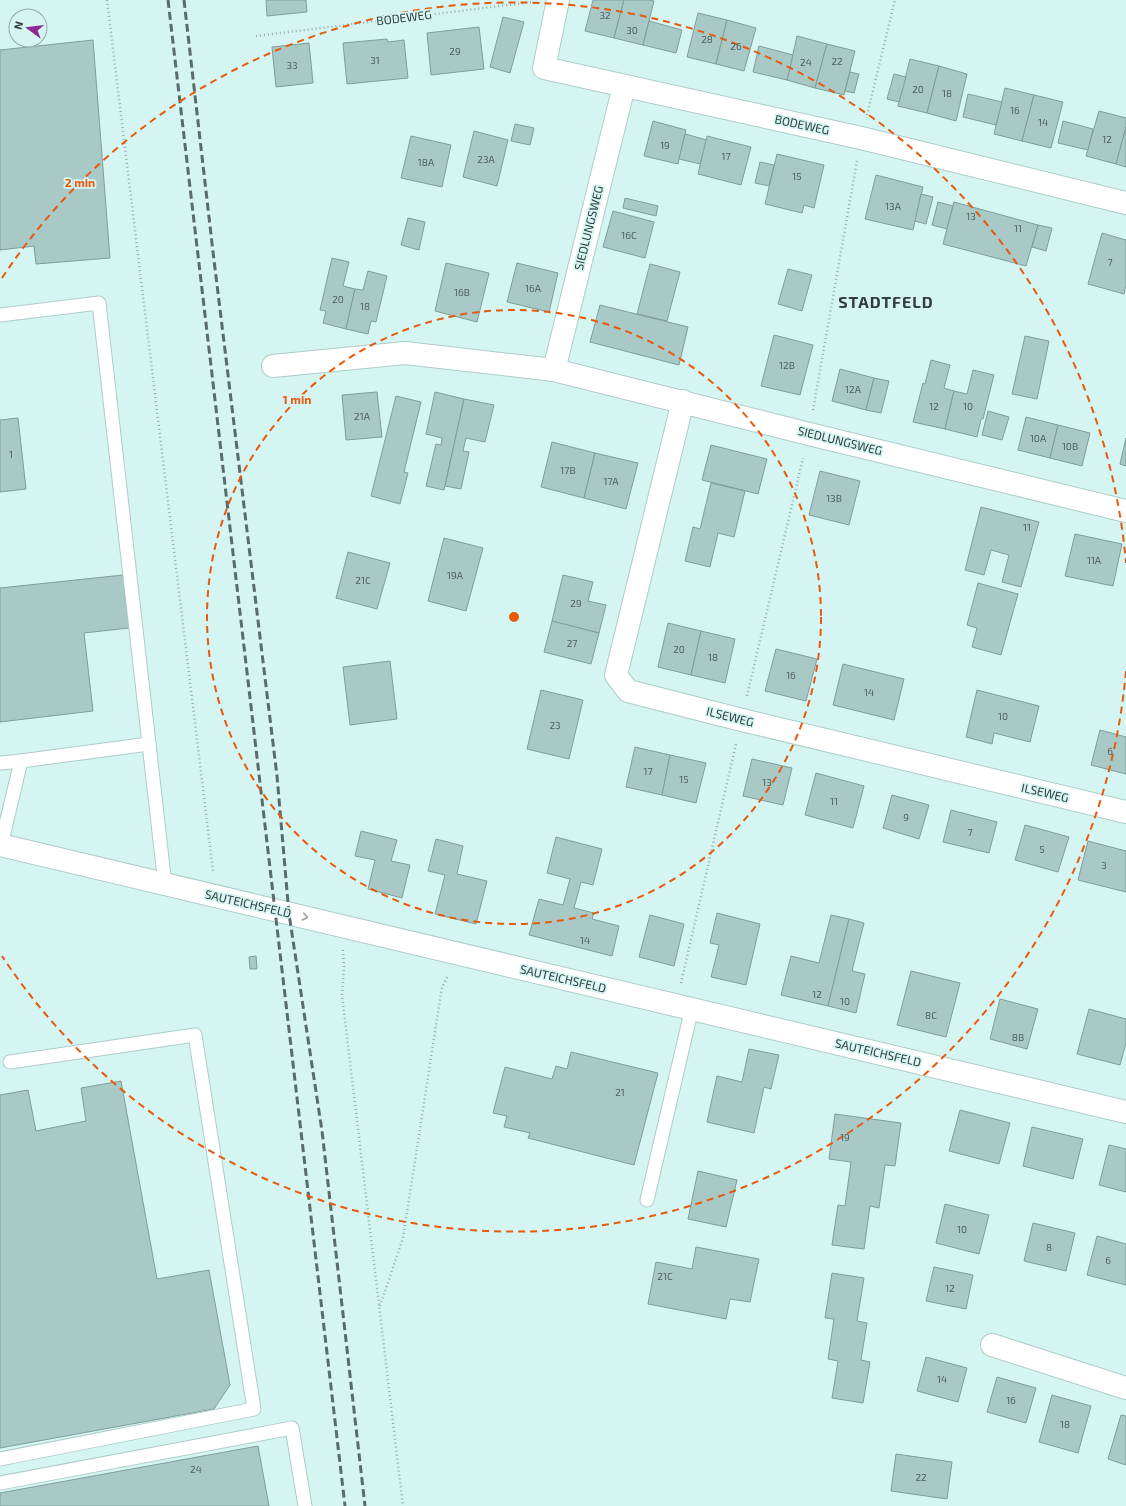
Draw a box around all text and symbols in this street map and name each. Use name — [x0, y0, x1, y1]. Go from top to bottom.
street label: BODEWEG — [375, 7, 432, 27]
north arrow — [8, 8, 48, 48]
house number: 32 — [599, 9, 611, 21]
text: N — [11, 20, 25, 31]
house number: 30 — [626, 24, 638, 36]
house number: 28 — [701, 33, 713, 45]
house number: 26 — [730, 40, 742, 52]
house number: 29 — [449, 45, 461, 57]
house number: 31 — [370, 54, 380, 66]
house number: 22 — [831, 55, 843, 67]
house number: 24 — [800, 56, 812, 68]
house number: 33 — [286, 59, 298, 71]
house number: 20 — [912, 83, 924, 95]
house number: 18 — [942, 87, 952, 99]
house number: 16 — [1010, 104, 1020, 116]
street label: BODEWEG — [774, 111, 831, 137]
house number: 14 — [1038, 116, 1048, 128]
house number: 12 — [1102, 133, 1112, 145]
house number: 19 — [660, 139, 670, 151]
house number: 17 — [721, 150, 731, 162]
house number: 23A — [477, 153, 495, 165]
house number: 18A — [418, 156, 435, 168]
house number: 15 — [792, 170, 802, 182]
text: 2 min — [65, 175, 95, 189]
street label: SIEDLUNGSWEG — [571, 184, 605, 272]
house number: 13A — [885, 200, 902, 212]
house number: 13 — [966, 210, 976, 222]
house number: 11 — [1014, 222, 1022, 234]
house number: 16C — [621, 229, 637, 241]
house number: 7 — [1107, 256, 1113, 268]
house number: 16A — [525, 282, 542, 294]
house number: 16B — [454, 286, 470, 298]
district label: STADTFELD — [838, 292, 934, 311]
house number: 20 — [332, 293, 344, 305]
house number: 18 — [360, 300, 370, 312]
house number: 12B — [779, 359, 795, 371]
house number: 12A — [845, 383, 862, 395]
text: 1 min — [283, 392, 311, 406]
house number: 12 — [929, 400, 939, 412]
house number: 10 — [963, 400, 973, 412]
house number: 21A — [354, 410, 371, 422]
street label: SIEDLUNGSWEG — [796, 423, 884, 457]
house number: 10A — [1030, 432, 1047, 444]
house number: 10B — [1062, 440, 1078, 452]
house number: 1 — [9, 448, 13, 460]
house number: 17B — [560, 464, 576, 476]
house number: 17A — [604, 475, 619, 487]
house number: 13B — [826, 492, 842, 504]
house number: 11 — [1023, 521, 1031, 533]
house number: 11A — [1087, 554, 1102, 566]
house number: 19A — [447, 569, 464, 581]
house number: 21C — [355, 574, 371, 586]
house number: 29 — [570, 597, 582, 609]
centre of rings — [507, 610, 521, 624]
house number: 27 — [567, 637, 577, 649]
house number: 20 — [673, 643, 685, 655]
house number: 18 — [708, 651, 718, 663]
house number: 16 — [786, 669, 796, 681]
house number: 14 — [864, 686, 874, 698]
street label: ILSEWEG — [705, 703, 755, 729]
house number: 10 — [998, 710, 1008, 722]
house number: 23 — [549, 719, 561, 731]
house number: 6 — [1107, 745, 1113, 757]
house number: 17 — [643, 765, 653, 777]
house number: 15 — [679, 773, 689, 785]
house number: 13 — [762, 776, 772, 788]
street label: ILSEWEG — [1020, 780, 1070, 804]
house number: 11 — [830, 795, 838, 807]
house number: 9 — [903, 811, 909, 823]
house number: 7 — [967, 826, 973, 838]
house number: 5 — [1039, 843, 1045, 855]
house number: 3 — [1101, 859, 1107, 871]
street label: SAUTEICHSFELD — [204, 886, 293, 920]
one-way arrow — [301, 912, 308, 921]
house number: 14 — [580, 934, 590, 946]
street label: SAUTEICHSFELD — [519, 961, 608, 995]
house number: 12 — [812, 988, 822, 1000]
house number: 10 — [840, 995, 850, 1007]
house number: 8C — [925, 1009, 937, 1021]
house number: 8B — [1012, 1031, 1024, 1043]
street label: SAUTEICHSFELD — [834, 1035, 923, 1069]
house number: 21 — [615, 1086, 625, 1098]
house number: 19 — [840, 1131, 850, 1143]
house number: 10 — [957, 1223, 967, 1235]
house number: 8 — [1046, 1241, 1052, 1253]
house number: 6 — [1105, 1254, 1111, 1266]
house number: 21C — [657, 1270, 673, 1282]
house number: 12 — [945, 1282, 955, 1294]
house number: 14 — [937, 1373, 947, 1385]
house number: 16 — [1006, 1394, 1016, 1406]
house number: 18 — [1060, 1418, 1070, 1430]
house number: 24 — [190, 1463, 202, 1475]
house number: 22 — [915, 1471, 927, 1483]

